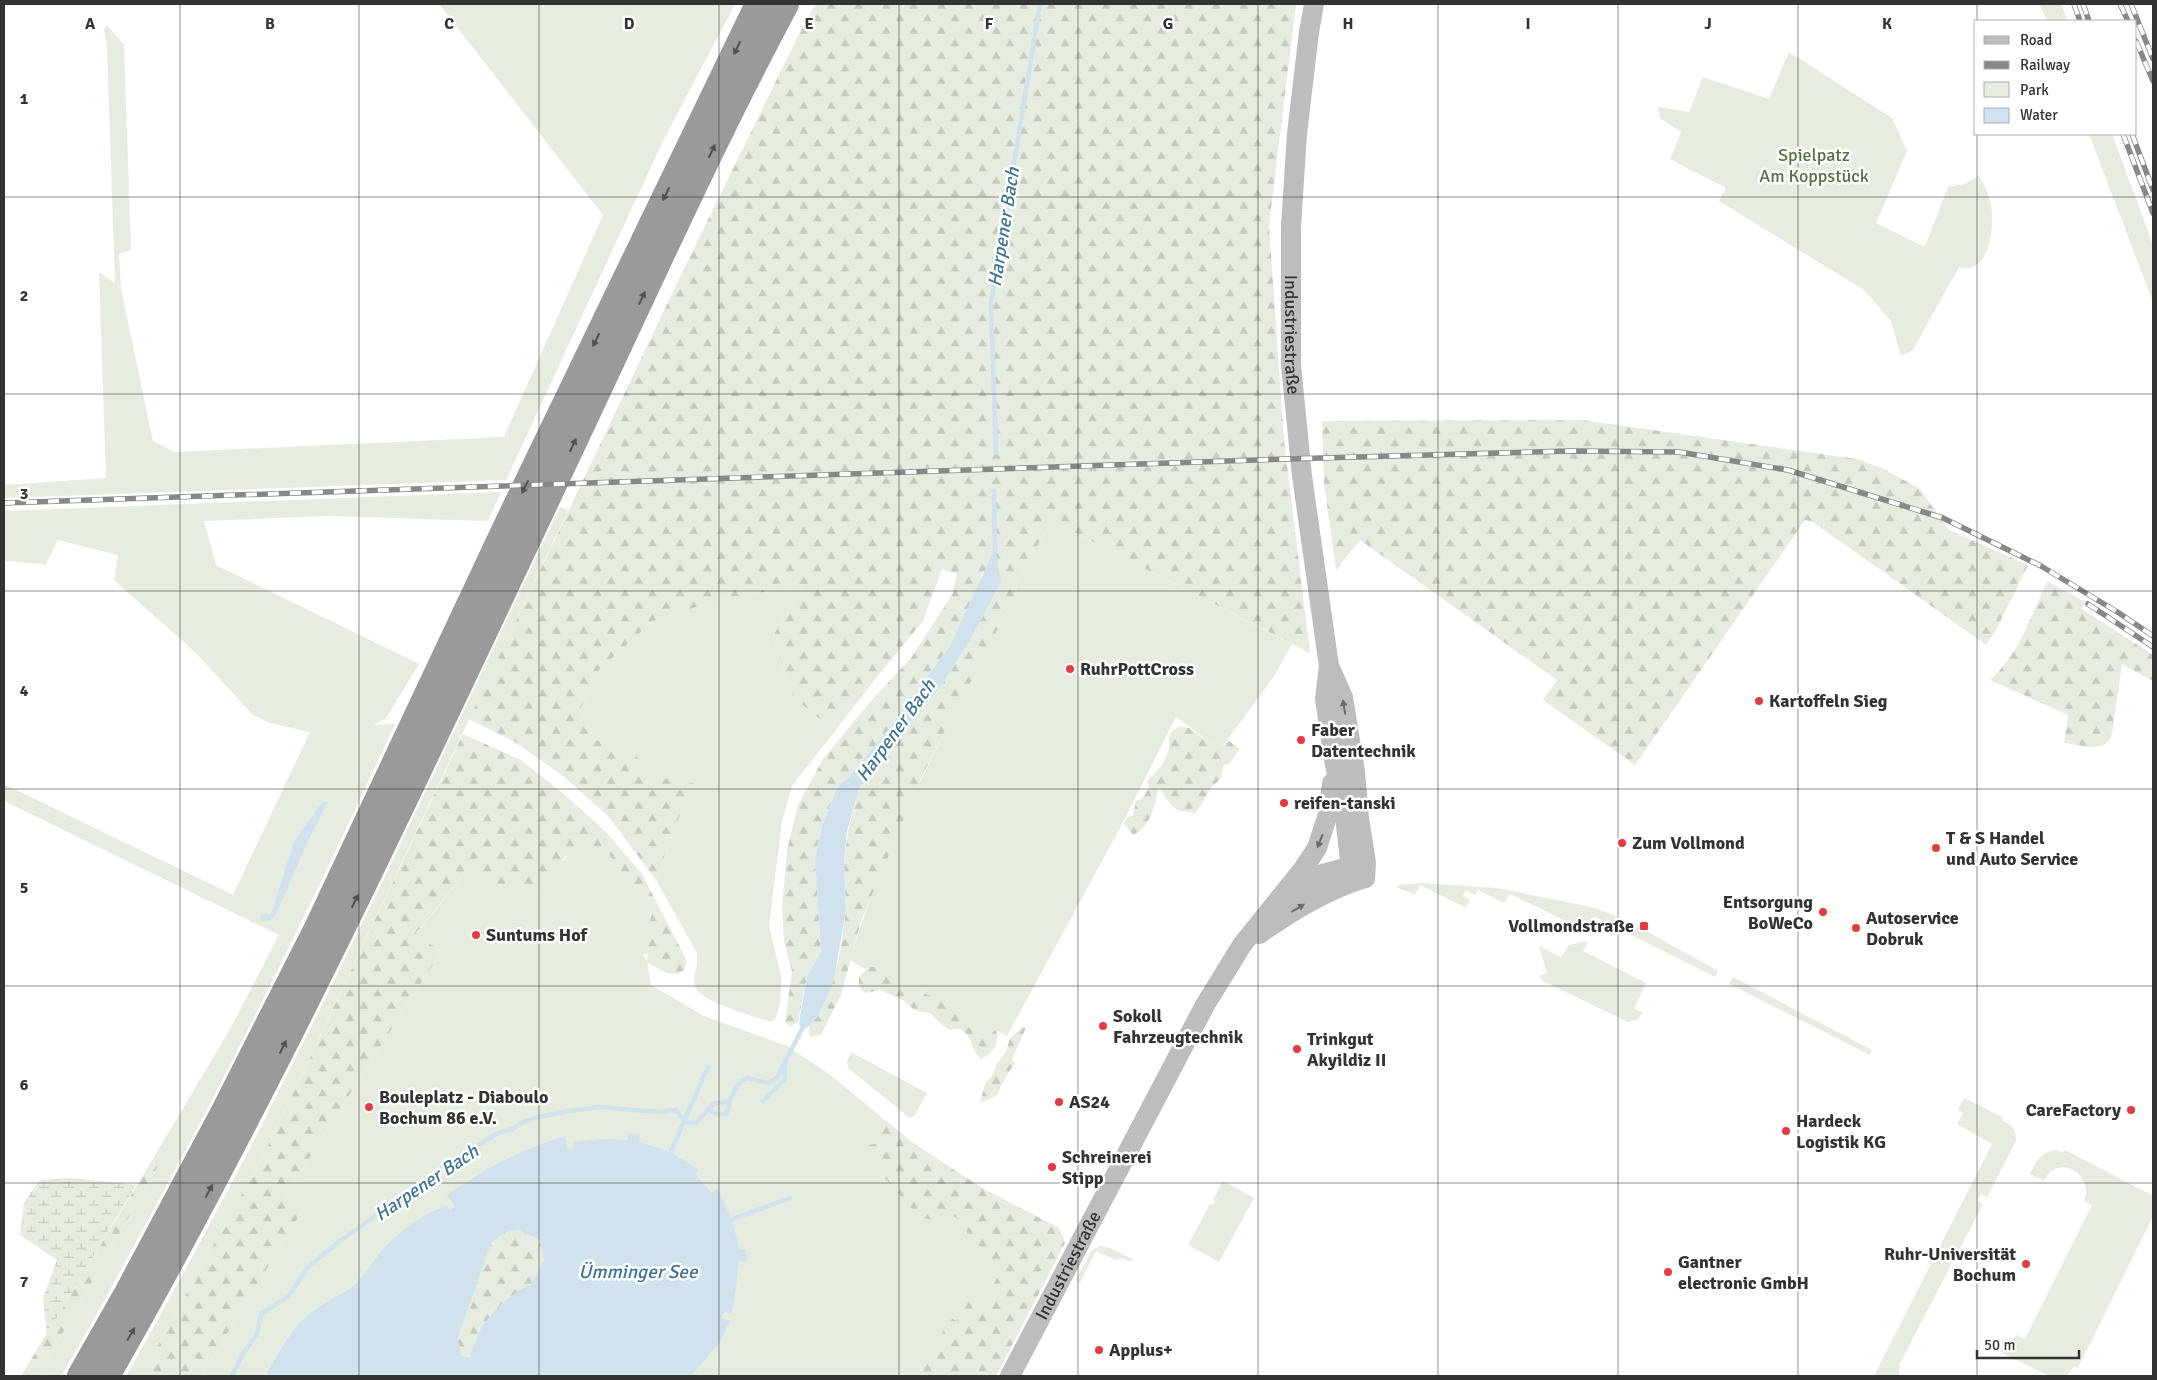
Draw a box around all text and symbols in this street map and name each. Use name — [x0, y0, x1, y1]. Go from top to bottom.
text: A — [85, 14, 96, 34]
text: B — [265, 14, 275, 34]
text: C — [444, 14, 454, 34]
text: D — [624, 14, 635, 34]
text: E — [804, 14, 814, 34]
text: F — [985, 14, 994, 34]
text: G — [1163, 14, 1173, 34]
text: H — [1343, 14, 1353, 34]
text: I — [1525, 14, 1531, 34]
text: J — [1704, 14, 1712, 34]
text: K — [1882, 14, 1892, 34]
legend — [1974, 20, 2137, 135]
text: Road — [2020, 31, 2052, 49]
one-way arrow — [733, 41, 741, 55]
text: Railway — [2020, 56, 2070, 74]
text: Park — [2020, 81, 2049, 99]
text: 1 — [20, 89, 29, 109]
text: Water — [2020, 106, 2058, 124]
one-way arrow — [708, 144, 716, 158]
park label: Spielpatz Am Koppstück — [1759, 144, 1869, 187]
water label: Harpener Bach — [983, 165, 1025, 289]
one-way arrow — [662, 187, 670, 201]
street label: Industriestraße — [1280, 275, 1305, 395]
text: 2 — [20, 286, 28, 306]
one-way arrow — [638, 290, 647, 305]
one-way arrow — [591, 333, 599, 347]
one-way arrow — [569, 437, 577, 452]
one-way arrow — [521, 479, 529, 494]
text: 3 — [20, 484, 28, 504]
place label: RuhrPottCross — [1080, 658, 1194, 680]
marker: RuhrPottCross — [1064, 663, 1076, 675]
water label: Harpener Bach — [851, 674, 941, 786]
text: 4 — [20, 681, 29, 701]
place label: Kartoffeln Sieg — [1769, 690, 1888, 712]
marker: Kartoffeln Sieg — [1753, 695, 1765, 707]
one-way arrow — [1340, 698, 1348, 714]
place label: Faber Datentechnik — [1311, 719, 1416, 762]
marker: Faber Datentechnik — [1295, 734, 1307, 746]
place label: reifen-tanski — [1294, 792, 1396, 814]
marker: reifen-tanski — [1278, 797, 1290, 809]
place label: T & S Handel und Auto Service — [1946, 827, 2078, 870]
place label: Zum Vollmond — [1632, 832, 1745, 854]
one-way arrow — [1316, 833, 1323, 848]
marker: Zum Vollmond — [1616, 837, 1628, 849]
marker: T & S Handel und Auto Service — [1930, 842, 1942, 854]
text: 5 — [20, 878, 28, 898]
place label: Entsorgung BoWeCo — [1723, 891, 1813, 934]
one-way arrow — [351, 894, 359, 908]
one-way arrow — [1291, 904, 1304, 913]
marker: Entsorgung BoWeCo — [1817, 906, 1829, 918]
place label: Autoservice Dobruk — [1866, 907, 1959, 950]
place label: Vollmondstraße — [1508, 915, 1634, 937]
marker: Vollmondstraße — [1638, 920, 1650, 932]
marker: Autoservice Dobruk — [1850, 922, 1862, 934]
place label: Suntums Hof — [486, 924, 589, 946]
marker: Suntums Hof — [470, 929, 482, 941]
place label: Sokoll Fahrzeugtechnik — [1113, 1005, 1244, 1048]
marker: Sokoll Fahrzeugtechnik — [1097, 1020, 1109, 1032]
place label: Trinkgut Akyildiz II — [1307, 1028, 1386, 1071]
one-way arrow — [280, 1040, 288, 1054]
marker: Trinkgut Akyildiz II — [1291, 1043, 1303, 1055]
text: 6 — [20, 1075, 29, 1095]
place label: Bouleplatz - Diaboulo Bochum 86 e.V. — [379, 1086, 548, 1129]
place label: AS24 — [1069, 1091, 1110, 1113]
marker: AS24 — [1053, 1096, 1065, 1108]
place label: CareFactory — [2026, 1099, 2121, 1121]
marker: Bouleplatz - Diaboulo Bochum 86 e.V. — [363, 1101, 375, 1113]
marker: CareFactory — [2125, 1104, 2137, 1116]
place label: Hardeck Logistik KG — [1796, 1110, 1886, 1153]
marker: Hardeck Logistik KG — [1780, 1125, 1792, 1137]
water label: Harpener Bach — [370, 1139, 484, 1226]
place label: Schreinerei Stipp — [1062, 1146, 1152, 1189]
marker: Schreinerei Stipp — [1046, 1161, 1058, 1173]
one-way arrow — [205, 1184, 213, 1198]
street label: Industriestraße — [1031, 1207, 1106, 1323]
place label: Ruhr-Universität Bochum — [1884, 1243, 2016, 1286]
place label: Gantner electronic GmbH — [1678, 1251, 1809, 1294]
marker: Ruhr-Universität Bochum — [2020, 1258, 2032, 1270]
water label: Ümminger See — [579, 1260, 699, 1284]
marker: Gantner electronic GmbH — [1662, 1266, 1674, 1278]
text: 7 — [20, 1272, 29, 1292]
one-way arrow — [127, 1327, 136, 1341]
scale bar — [1977, 1328, 2080, 1360]
text: 50 m — [1984, 1336, 2015, 1354]
place label: Applus+ — [1109, 1339, 1173, 1361]
marker: Applus+ — [1093, 1344, 1105, 1356]

